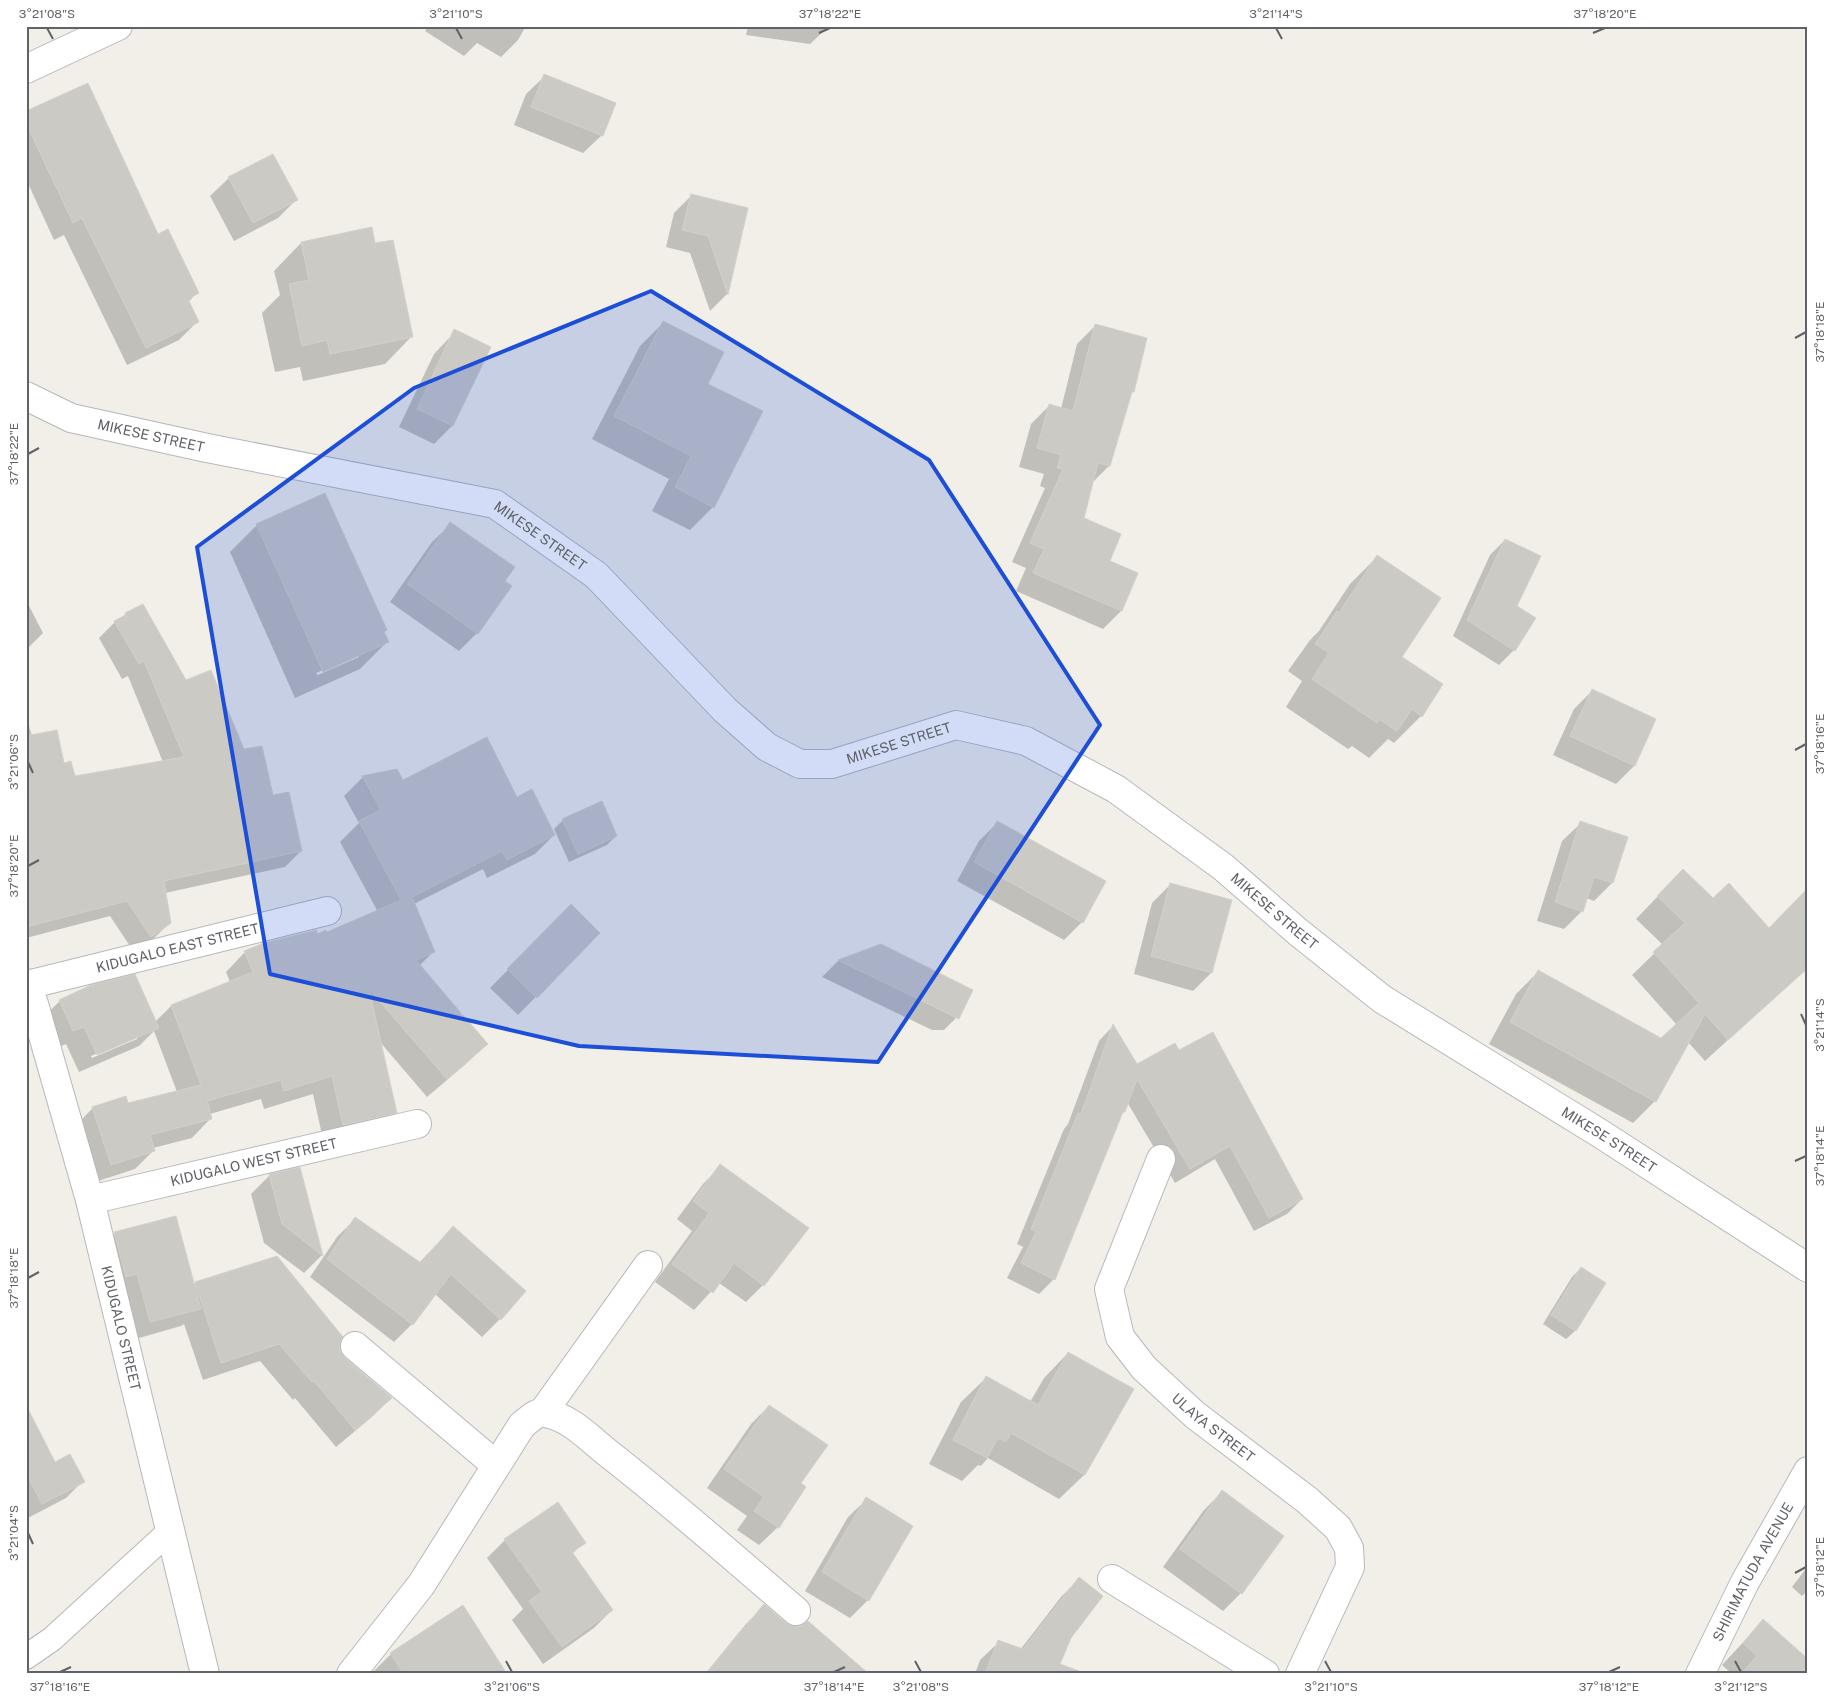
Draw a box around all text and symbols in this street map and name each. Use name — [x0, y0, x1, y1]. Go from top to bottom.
text: 3°21'08"S — [19, 7, 75, 21]
text: 3°21'10"S — [429, 7, 483, 21]
text: 37°18'22"E — [799, 7, 861, 21]
text: 3°21'14"S — [1249, 7, 1303, 21]
text: 37°18'20"E — [1574, 7, 1636, 21]
text: 37°18'18"E — [1813, 302, 1827, 362]
street label: MIKESE STREET — [96, 416, 206, 455]
text: 37°18'22"E — [7, 423, 21, 485]
street label: MIKESE STREET — [491, 498, 589, 574]
text: 37°18'16"E — [1813, 714, 1827, 774]
street label: MIKESE STREET — [844, 719, 953, 767]
text: 3°21'06"S — [7, 734, 21, 790]
text: 37°18'20"E — [7, 835, 21, 897]
street label: MIKESE STREET — [1228, 870, 1321, 953]
street label: KIDUGALO EAST STREET — [94, 920, 260, 976]
text: 3°21'14"S — [1813, 998, 1827, 1052]
street label: MIKESE STREET — [1559, 1104, 1659, 1176]
text: 37°18'14"E — [1813, 1126, 1827, 1186]
street label: KIDUGALO WEST STREET — [169, 1135, 338, 1189]
text: 37°18'18"E — [7, 1248, 21, 1308]
street label: KIDUGALO STREET — [98, 1264, 144, 1392]
street label: ULAYA STREET — [1169, 1390, 1258, 1465]
street label: SHIRIMATUDA AVENUE — [1709, 1500, 1796, 1644]
text: 3°21'04"S — [7, 1505, 21, 1561]
text: 37°18'12"E — [1813, 1537, 1827, 1597]
text: 37°18'16"E — [30, 1680, 90, 1694]
text: 3°21'06"S — [484, 1680, 540, 1694]
text: 37°18'14"E — [804, 1680, 864, 1694]
text: 3°21'08"S — [893, 1680, 949, 1694]
text: 3°21'10"S — [1304, 1680, 1358, 1694]
text: 37°18'12"E — [1579, 1680, 1639, 1694]
text: 3°21'12"S — [1714, 1680, 1768, 1694]

